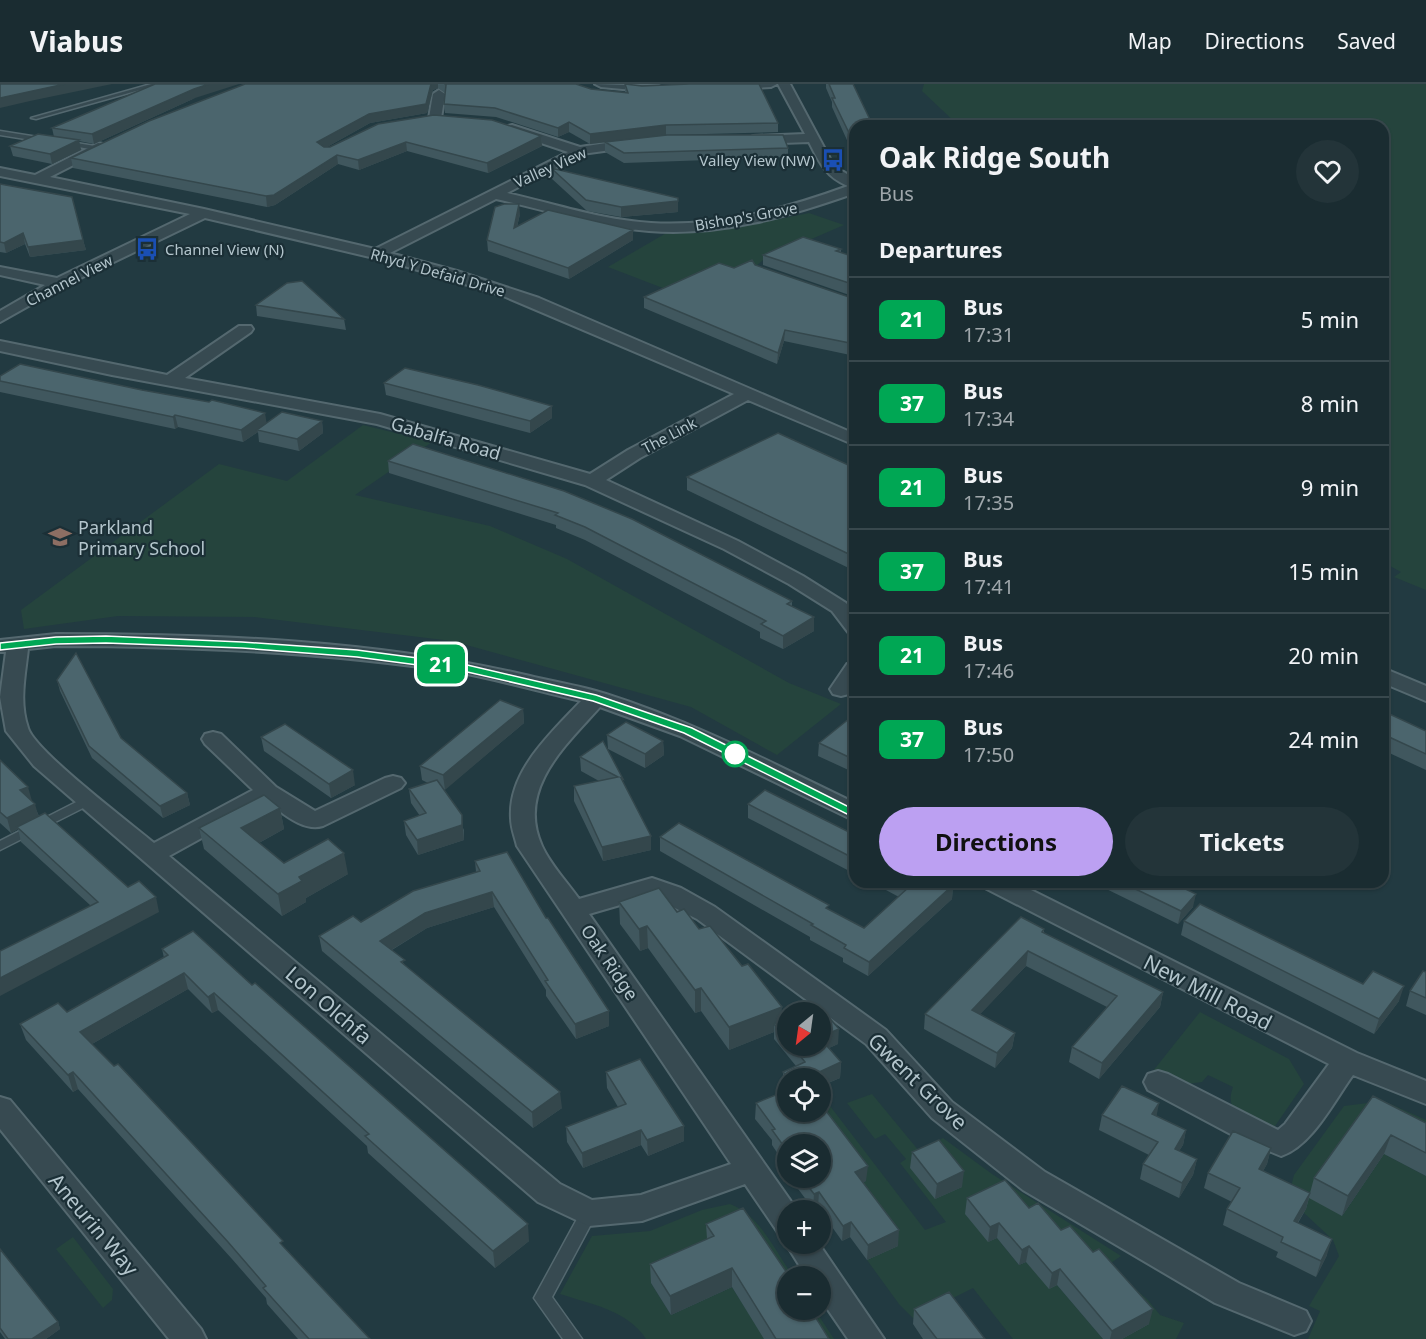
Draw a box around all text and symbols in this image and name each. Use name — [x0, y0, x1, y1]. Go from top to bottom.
text: Viabus — [30, 22, 123, 60]
text: Map — [1128, 27, 1172, 55]
text: Directions — [1205, 27, 1304, 55]
text: Saved — [1337, 27, 1396, 55]
text: Oak Ridge South — [879, 138, 1110, 176]
button: heart — [1296, 140, 1359, 203]
street label: Valley View — [511, 142, 590, 192]
bus stop icon: Valley View (NW) — [820, 147, 846, 173]
place label: Valley View (NW) — [699, 150, 815, 170]
text: Bus — [879, 180, 914, 207]
street label: Bishop's Grove — [693, 197, 799, 235]
text: Departures — [879, 234, 1003, 264]
bus stop icon: Channel View (N) — [134, 236, 160, 262]
place label: Channel View (N) — [165, 239, 284, 259]
street label: Rhyd Y Defaid Drive — [369, 243, 507, 301]
street label: Channel View — [22, 249, 116, 310]
text: Bus — [963, 291, 1003, 321]
text: 5 min — [1301, 304, 1359, 334]
text: 21 — [900, 305, 924, 333]
text: 17:31 — [963, 321, 1014, 348]
text: Bus — [963, 375, 1003, 405]
text: 8 min — [1301, 388, 1359, 418]
text: 37 — [900, 389, 924, 417]
text: 17:34 — [963, 405, 1014, 432]
street label: Gabalfa Road — [388, 411, 504, 465]
street label: The Link — [638, 412, 700, 458]
text: Bus — [963, 459, 1003, 489]
text: 9 min — [1301, 472, 1359, 502]
text: 21 — [900, 473, 924, 501]
text: 17:35 — [963, 489, 1014, 516]
place label: Parkland Primary School — [78, 515, 205, 560]
school or university icon: Parkland Primary School — [47, 524, 73, 550]
text: Bus — [963, 543, 1003, 573]
text: 15 min — [1288, 556, 1359, 586]
text: 37 — [900, 557, 924, 585]
text: 17:41 — [963, 573, 1014, 600]
text: Bus — [963, 627, 1003, 657]
text: 20 min — [1288, 640, 1359, 670]
text: 21 — [900, 641, 924, 669]
line badge: 21 — [414, 644, 468, 684]
text: 21 — [429, 650, 453, 678]
text: 17:46 — [963, 657, 1014, 684]
text: Bus — [963, 711, 1003, 741]
text: 24 min — [1288, 724, 1359, 754]
text: 37 — [900, 725, 924, 753]
unlabelled marker — [722, 741, 748, 767]
text: 17:50 — [963, 741, 1014, 768]
button: Directions — [879, 807, 1113, 876]
button: Tickets — [1125, 807, 1359, 876]
street label: Oak Ridge — [576, 919, 644, 1005]
street label: New Mill Road — [1139, 948, 1277, 1036]
street label: Lon Olchfa — [280, 960, 378, 1050]
north arrow — [777, 1002, 831, 1056]
map controls — [777, 1002, 831, 1320]
street label: Gwent Grove — [862, 1026, 974, 1136]
button: locate — [777, 1068, 831, 1122]
button: layers — [777, 1134, 831, 1188]
street label: Aneurin Way — [43, 1167, 145, 1281]
button: + — [777, 1200, 831, 1254]
button: − — [777, 1266, 831, 1320]

